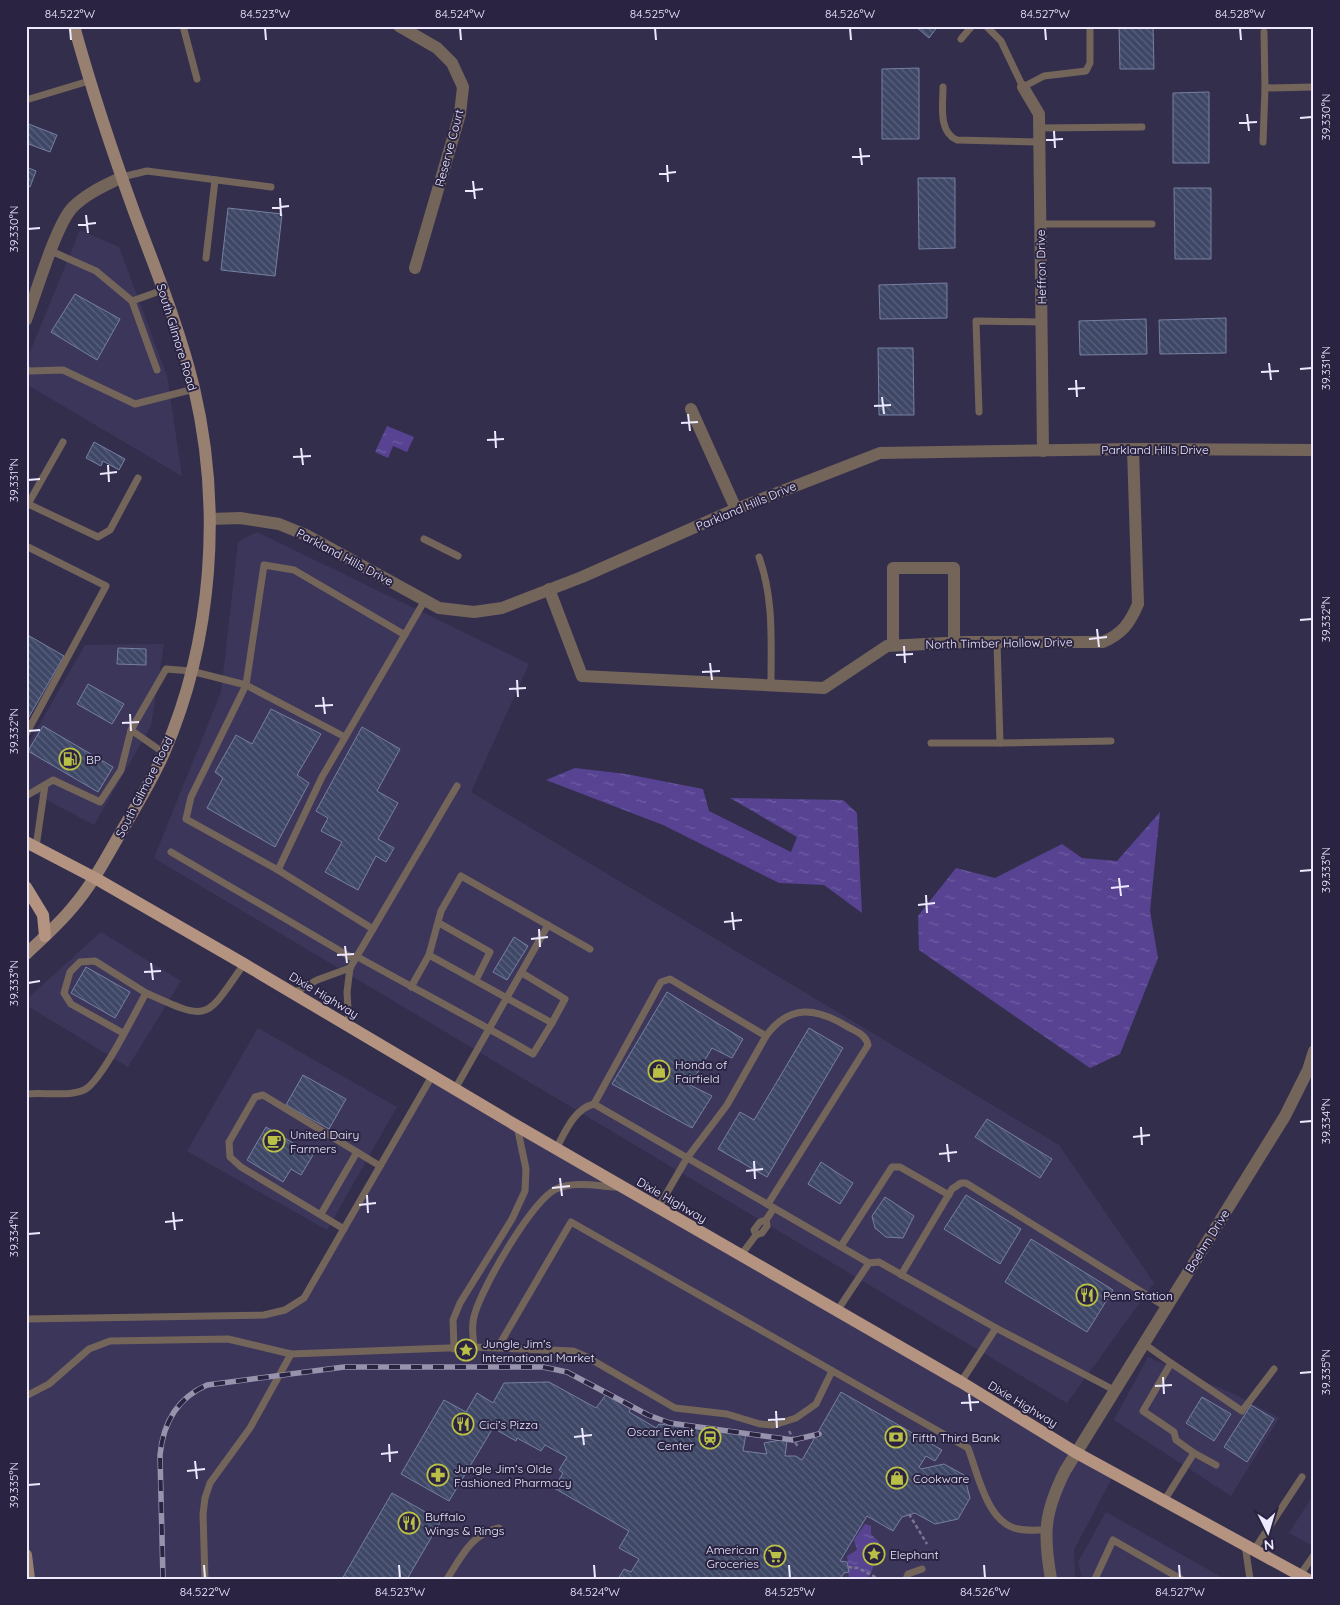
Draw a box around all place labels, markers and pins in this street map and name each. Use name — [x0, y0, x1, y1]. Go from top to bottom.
fuel station icon: BP — [58, 747, 82, 771]
place label: BP — [86, 752, 101, 767]
place label: Honda of Fairfield — [675, 1057, 728, 1086]
shop icon: Honda of Fairfield — [647, 1059, 671, 1083]
place label: United Dairy Farmers — [290, 1127, 359, 1156]
cafe icon: United Dairy Farmers — [262, 1129, 286, 1153]
restaurant icon: Penn Station — [1075, 1283, 1099, 1307]
place label: Penn Station — [1103, 1288, 1173, 1303]
place label: Jungle Jim’s International Market — [482, 1336, 595, 1365]
place icon: Jungle Jim’s International Market — [454, 1338, 478, 1362]
restaurant icon: Cici’s Pizza — [451, 1412, 475, 1436]
place label: Cici’s Pizza — [479, 1417, 538, 1432]
place label: Oscar Event Center — [627, 1424, 694, 1453]
bank icon: Fifth Third Bank — [884, 1425, 908, 1449]
station icon: Oscar Event Center — [698, 1426, 722, 1450]
place label: Fifth Third Bank — [912, 1430, 1000, 1445]
place label: Jungle Jim’s Olde Fashioned Pharmacy — [454, 1461, 571, 1490]
pharmacy icon: Jungle Jim’s Olde Fashioned Pharmacy — [426, 1463, 450, 1487]
shop icon: Cookware — [885, 1466, 909, 1490]
place label: Cookware — [913, 1471, 969, 1486]
place label: Buffalo Wings & Rings — [425, 1509, 505, 1538]
restaurant icon: Buffalo Wings & Rings — [397, 1511, 421, 1535]
place label: American Groceries — [706, 1542, 759, 1571]
place icon: Elephant — [862, 1542, 886, 1566]
supermarket icon: American Groceries — [763, 1544, 787, 1568]
place label: Elephant — [890, 1547, 939, 1562]

